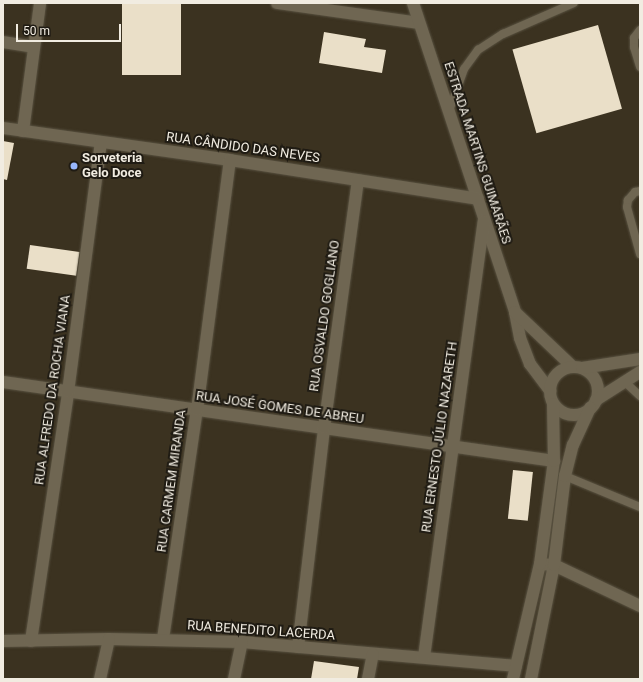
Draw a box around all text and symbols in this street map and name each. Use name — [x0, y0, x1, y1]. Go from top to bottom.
scale bar — [18, 16, 123, 42]
text: 50 m — [23, 24, 50, 38]
street label: ESTRADA MARTINS GUIMARÃES — [440, 60, 514, 246]
street label: RUA CÂNDIDO DAS NEVES — [165, 129, 321, 167]
place label: Sorveteria Gelo Doce — [82, 151, 142, 182]
marker: Sorveteria Gelo Doce — [69, 161, 79, 171]
street label: RUA OSVALDO GOGLIANO — [307, 239, 343, 393]
street label: RUA ALFREDO DA ROCHA VIANA — [32, 294, 74, 486]
street label: RUA ERNESTO JÚLIO NAZARETH — [419, 341, 461, 533]
street label: RUA JOSÉ GOMES DE ABREU — [195, 388, 365, 428]
street label: RUA CARMEM MIRANDA — [154, 409, 190, 553]
street label: RUA BENEDITO LACERDA — [187, 618, 335, 644]

